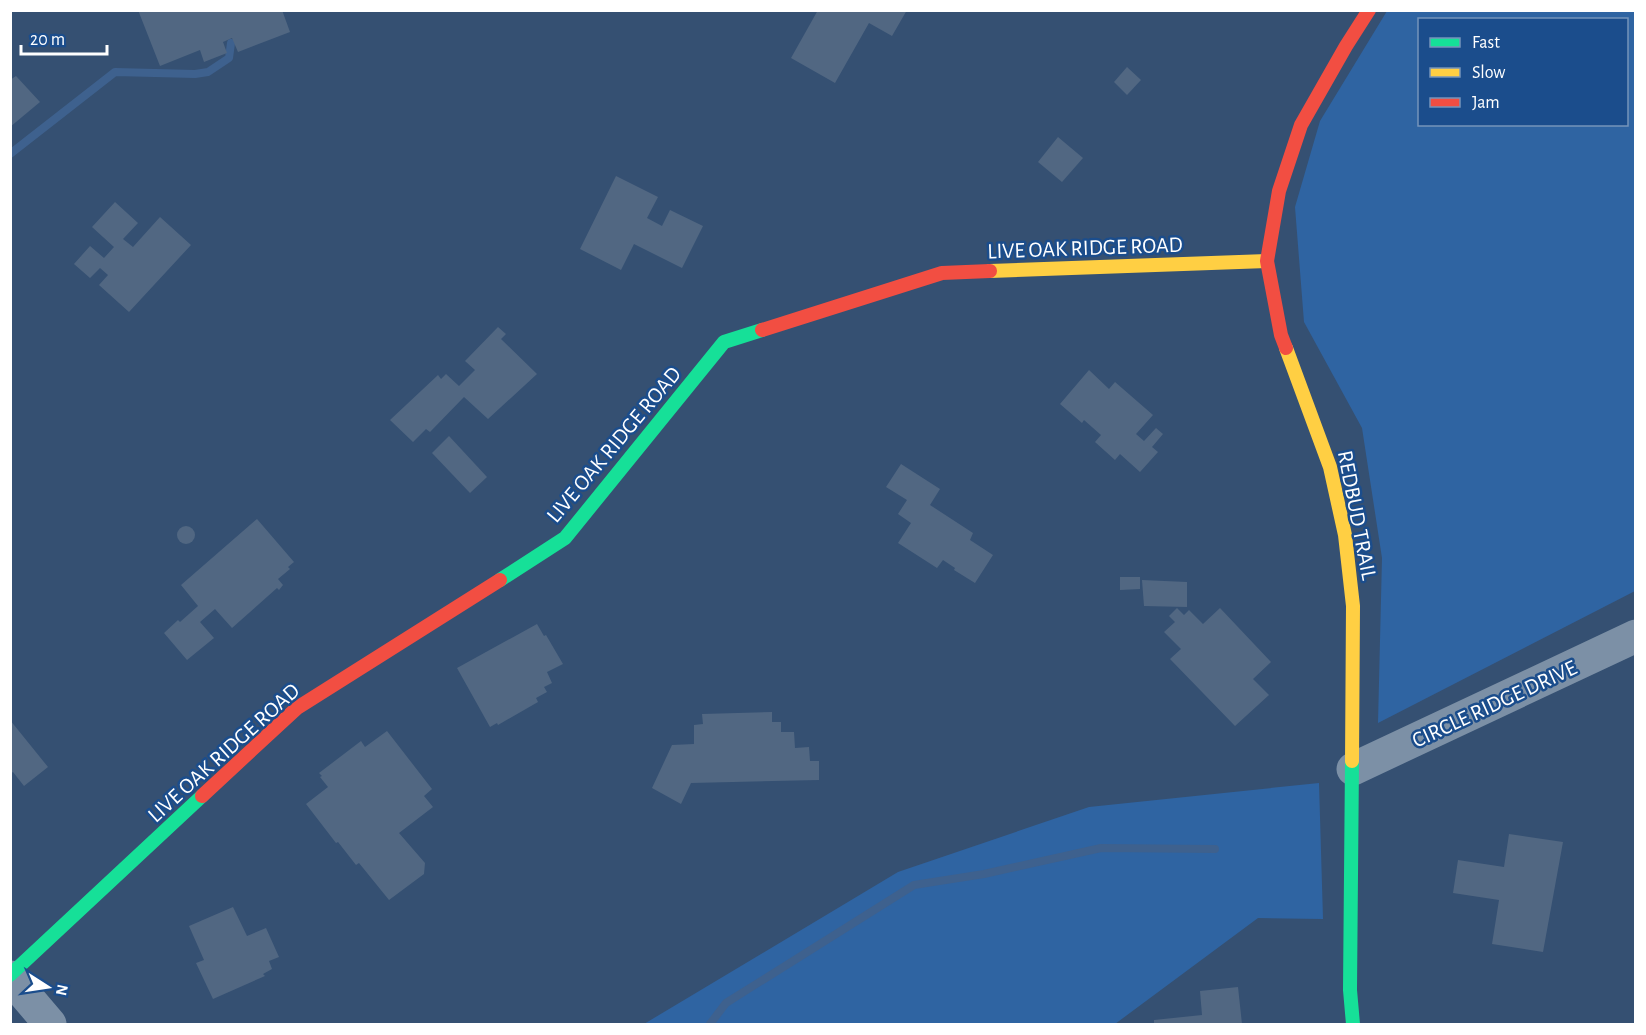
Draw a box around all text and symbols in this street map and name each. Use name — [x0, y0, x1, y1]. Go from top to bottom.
scale bar — [21, 18, 106, 56]
legend — [1418, 18, 1628, 126]
text: 20 m — [30, 31, 65, 49]
text: Fast — [1472, 34, 1500, 52]
text: Slow — [1472, 64, 1505, 82]
text: Jam — [1472, 94, 1500, 112]
street label: LIVE OAK RIDGE ROAD — [987, 234, 1183, 262]
street label: LIVE OAK RIDGE ROAD — [542, 363, 685, 527]
street label: REDBUD TRAIL — [1334, 449, 1380, 583]
street label: CIRCLE RIDGE DRIVE — [1409, 656, 1580, 752]
street label: LIVE OAK RIDGE ROAD — [144, 679, 304, 826]
north arrow — [18, 957, 78, 1017]
text: N — [53, 983, 71, 997]

